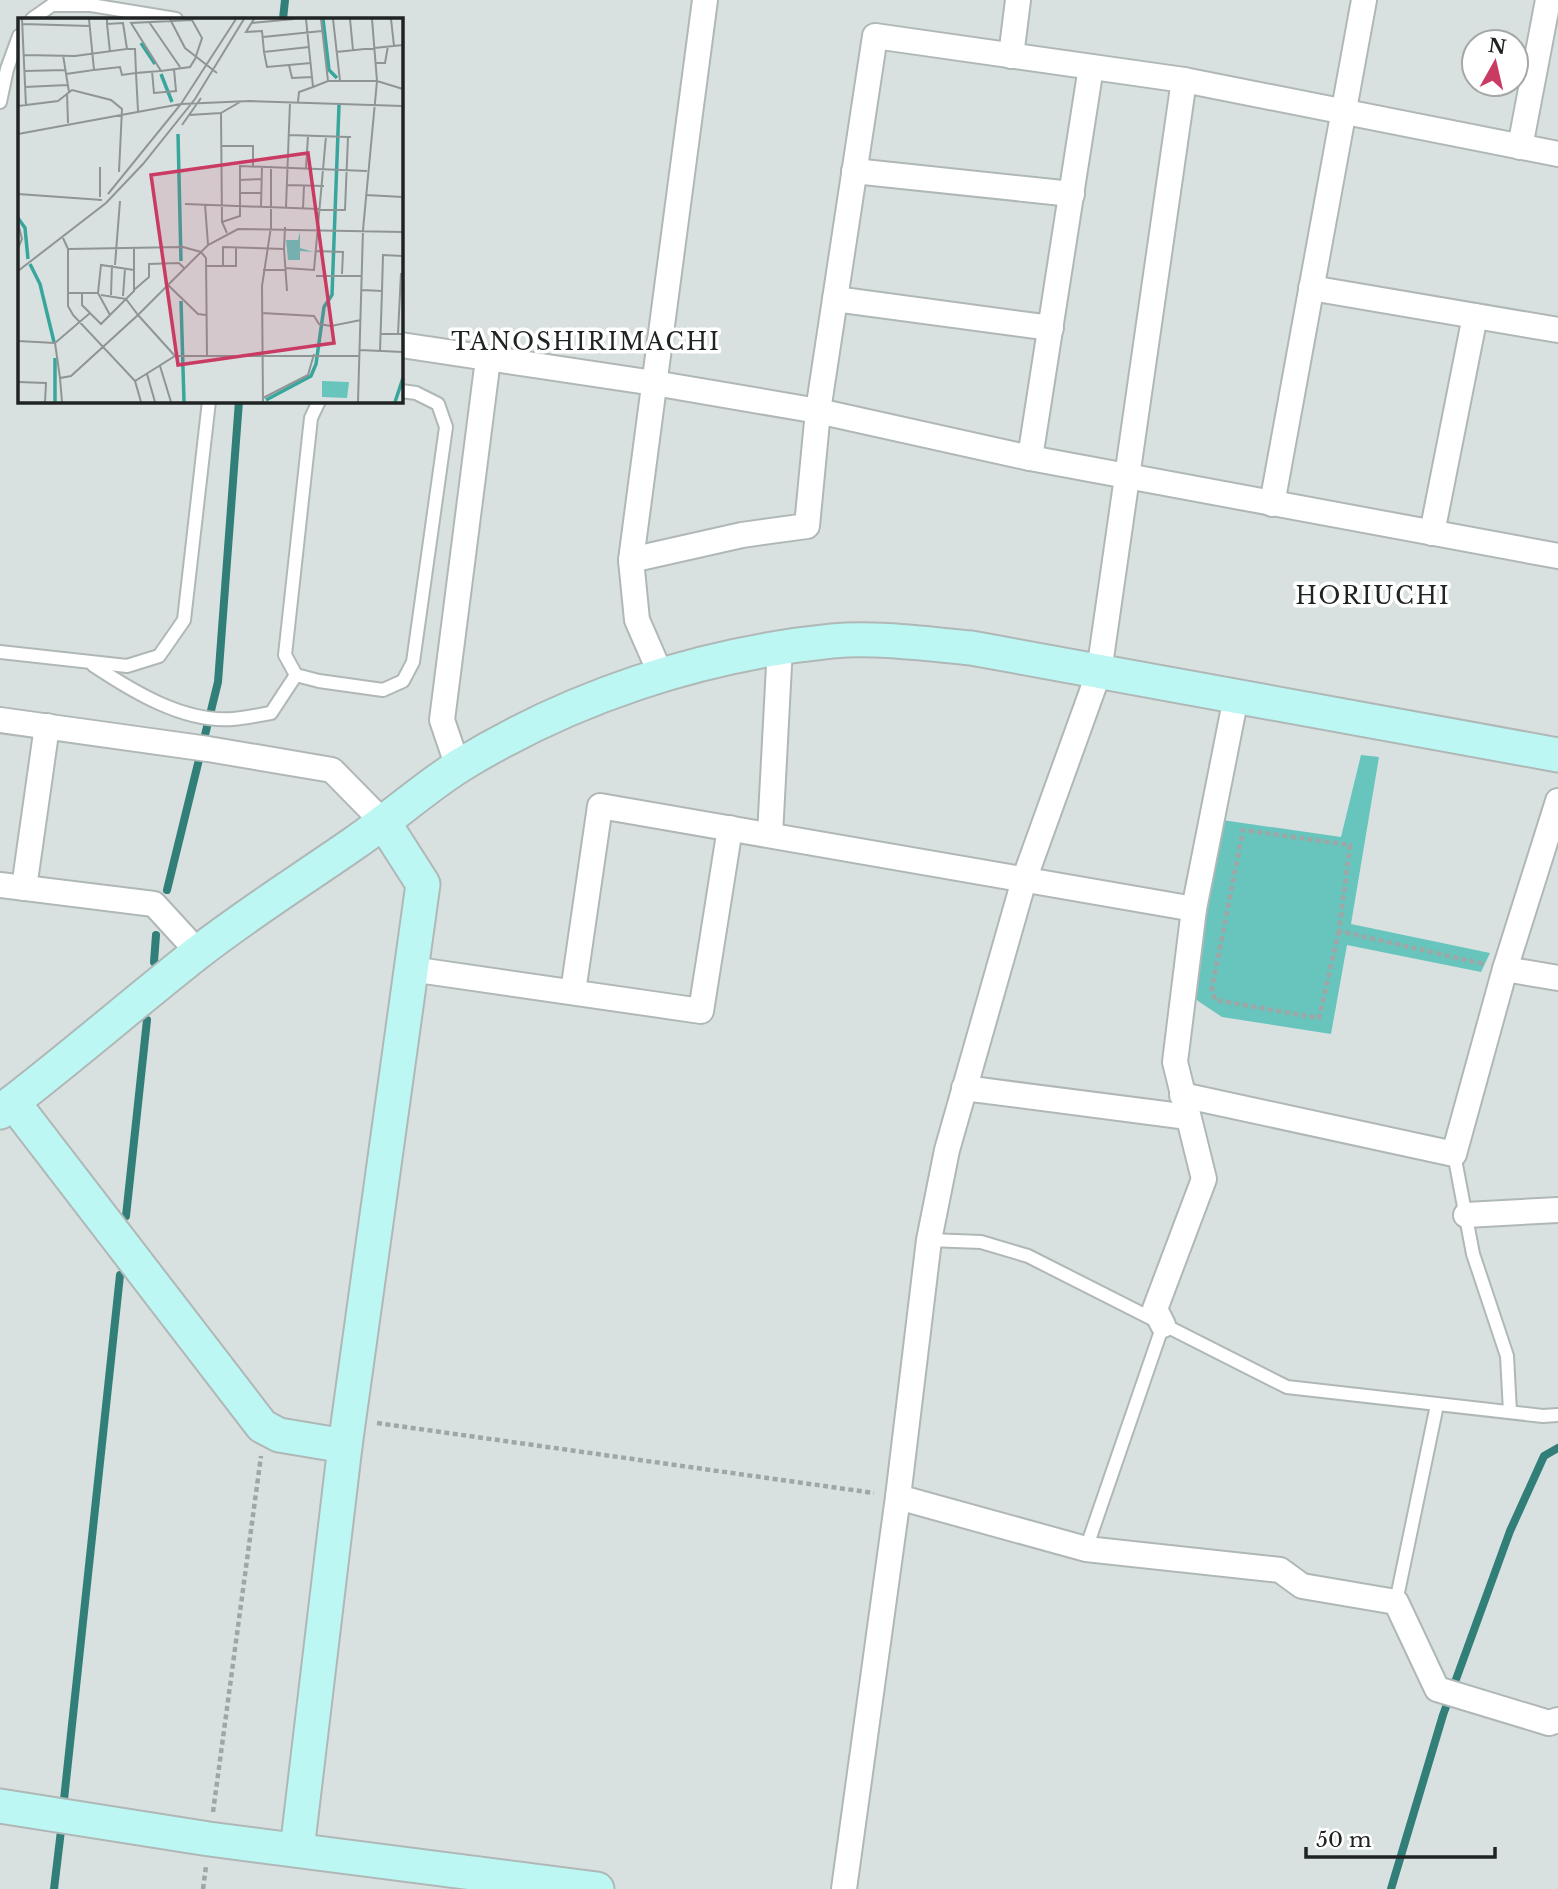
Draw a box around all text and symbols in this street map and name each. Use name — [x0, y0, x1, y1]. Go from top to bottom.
inset map — [18, 18, 402, 402]
north arrow — [1460, 28, 1530, 98]
text: N — [1487, 34, 1508, 59]
district label: TANOSHIRIMACHI — [451, 328, 721, 356]
district label: HORIUCHI — [1296, 582, 1450, 610]
scale bar — [1306, 1815, 1495, 1859]
text: 50 m — [1316, 1827, 1372, 1853]

